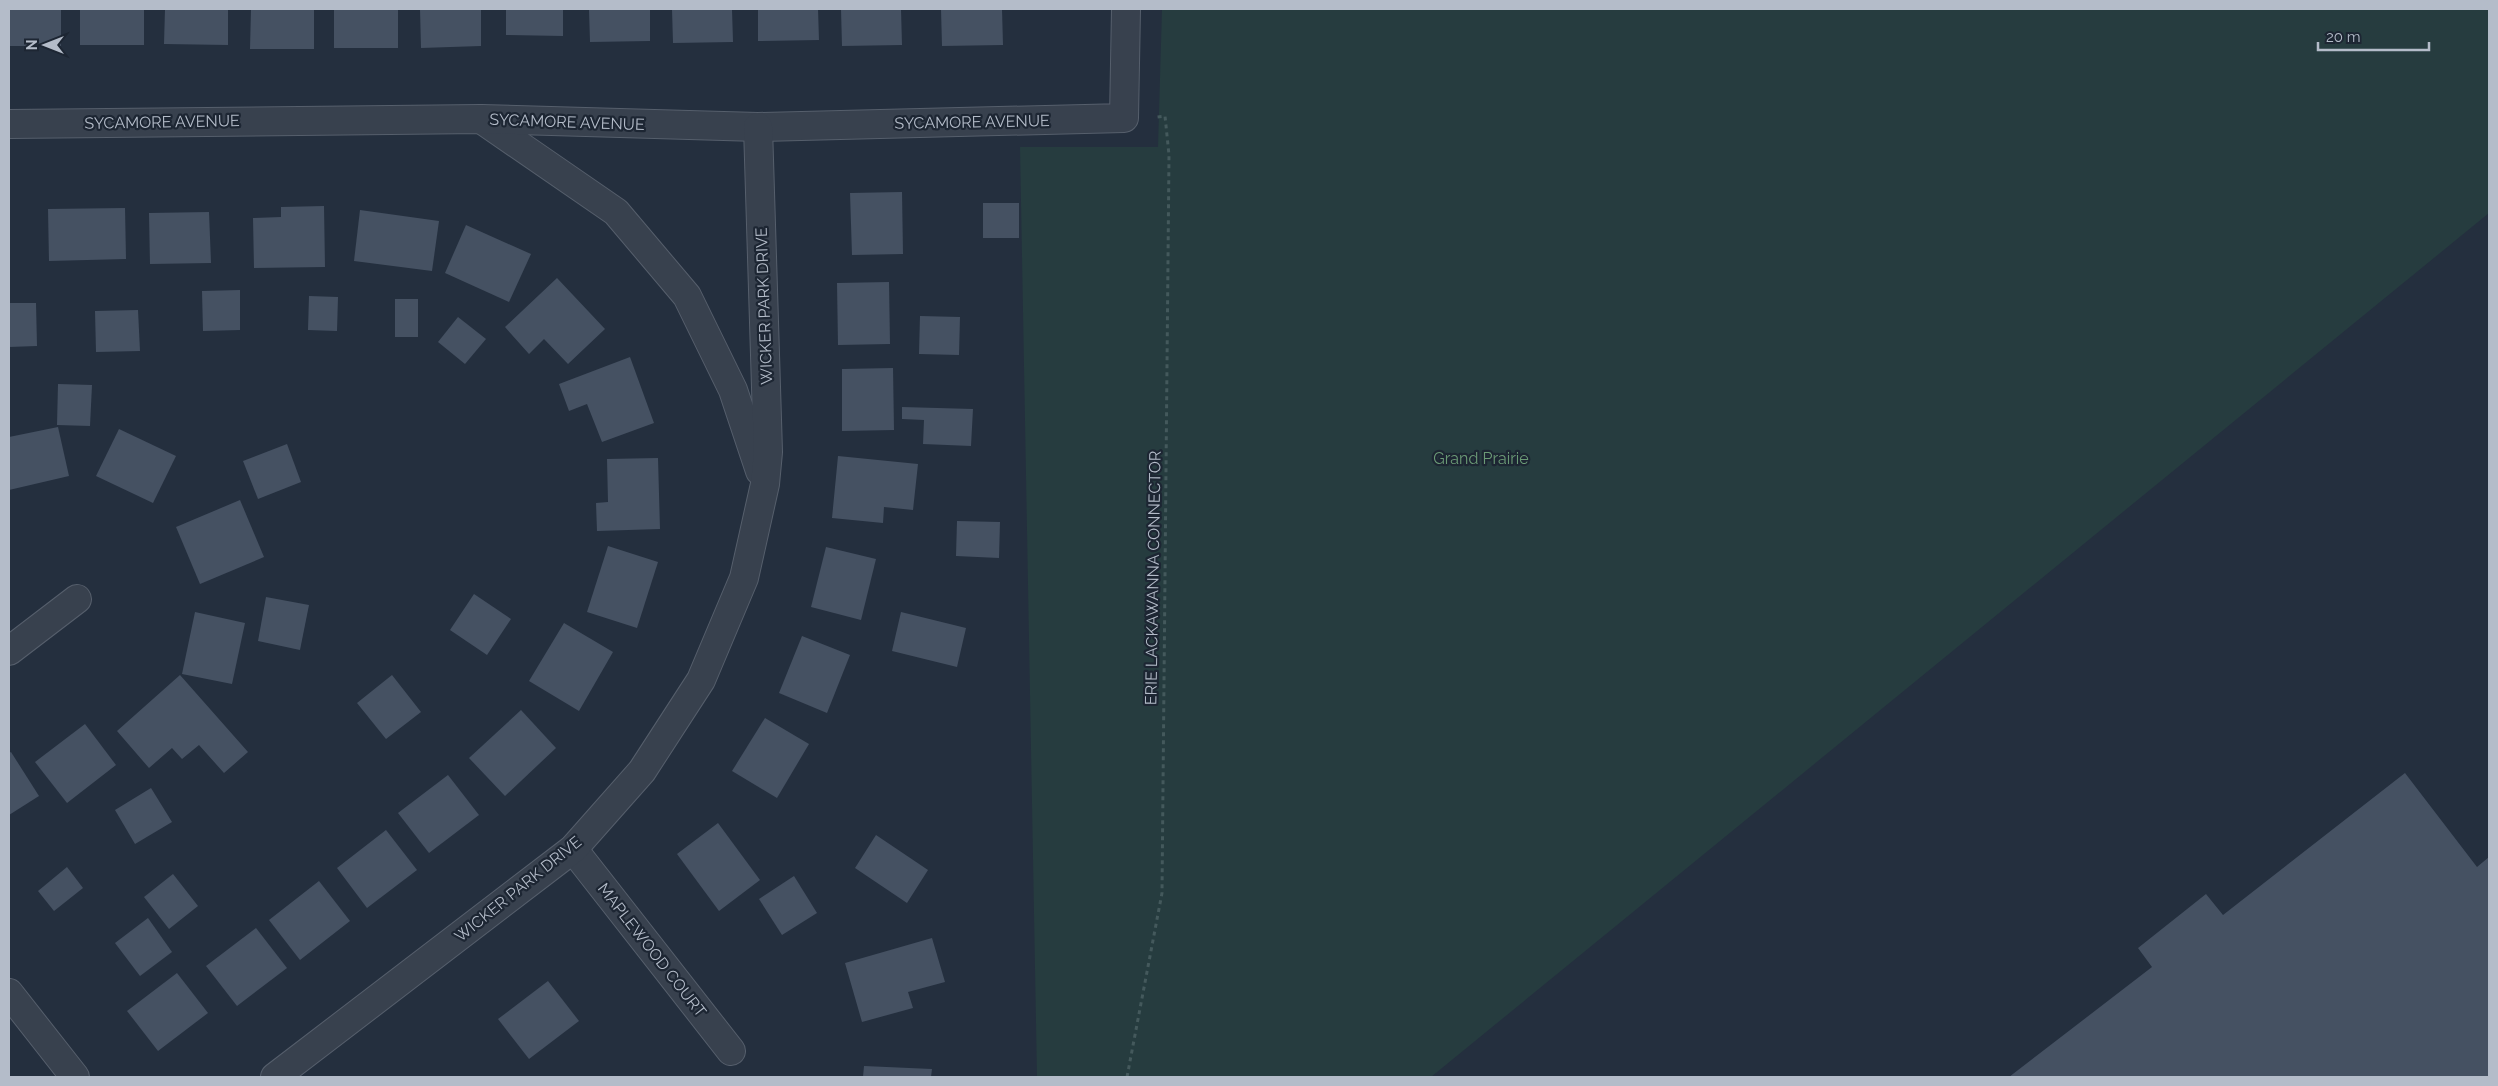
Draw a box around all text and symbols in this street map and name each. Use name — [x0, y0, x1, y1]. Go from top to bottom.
north arrow — [20, 20, 70, 70]
scale bar — [2318, 20, 2429, 52]
text: 20 m — [2326, 28, 2361, 46]
text: N — [24, 40, 40, 50]
street label: SYCAMORE AVENUE — [489, 110, 645, 134]
street label: SYCAMORE AVENUE — [84, 111, 240, 133]
street label: SYCAMORE AVENUE — [894, 111, 1050, 133]
street label: WICKER PARK DRIVE — [752, 227, 776, 385]
park label: Grand Prairie — [1433, 449, 1529, 468]
street label: ERIE LACKAWANNA CONNECTOR — [1141, 451, 1165, 705]
street label: WICKER PARK DRIVE — [451, 832, 585, 946]
street label: MAPLEWOOD COURT — [594, 879, 710, 1021]

